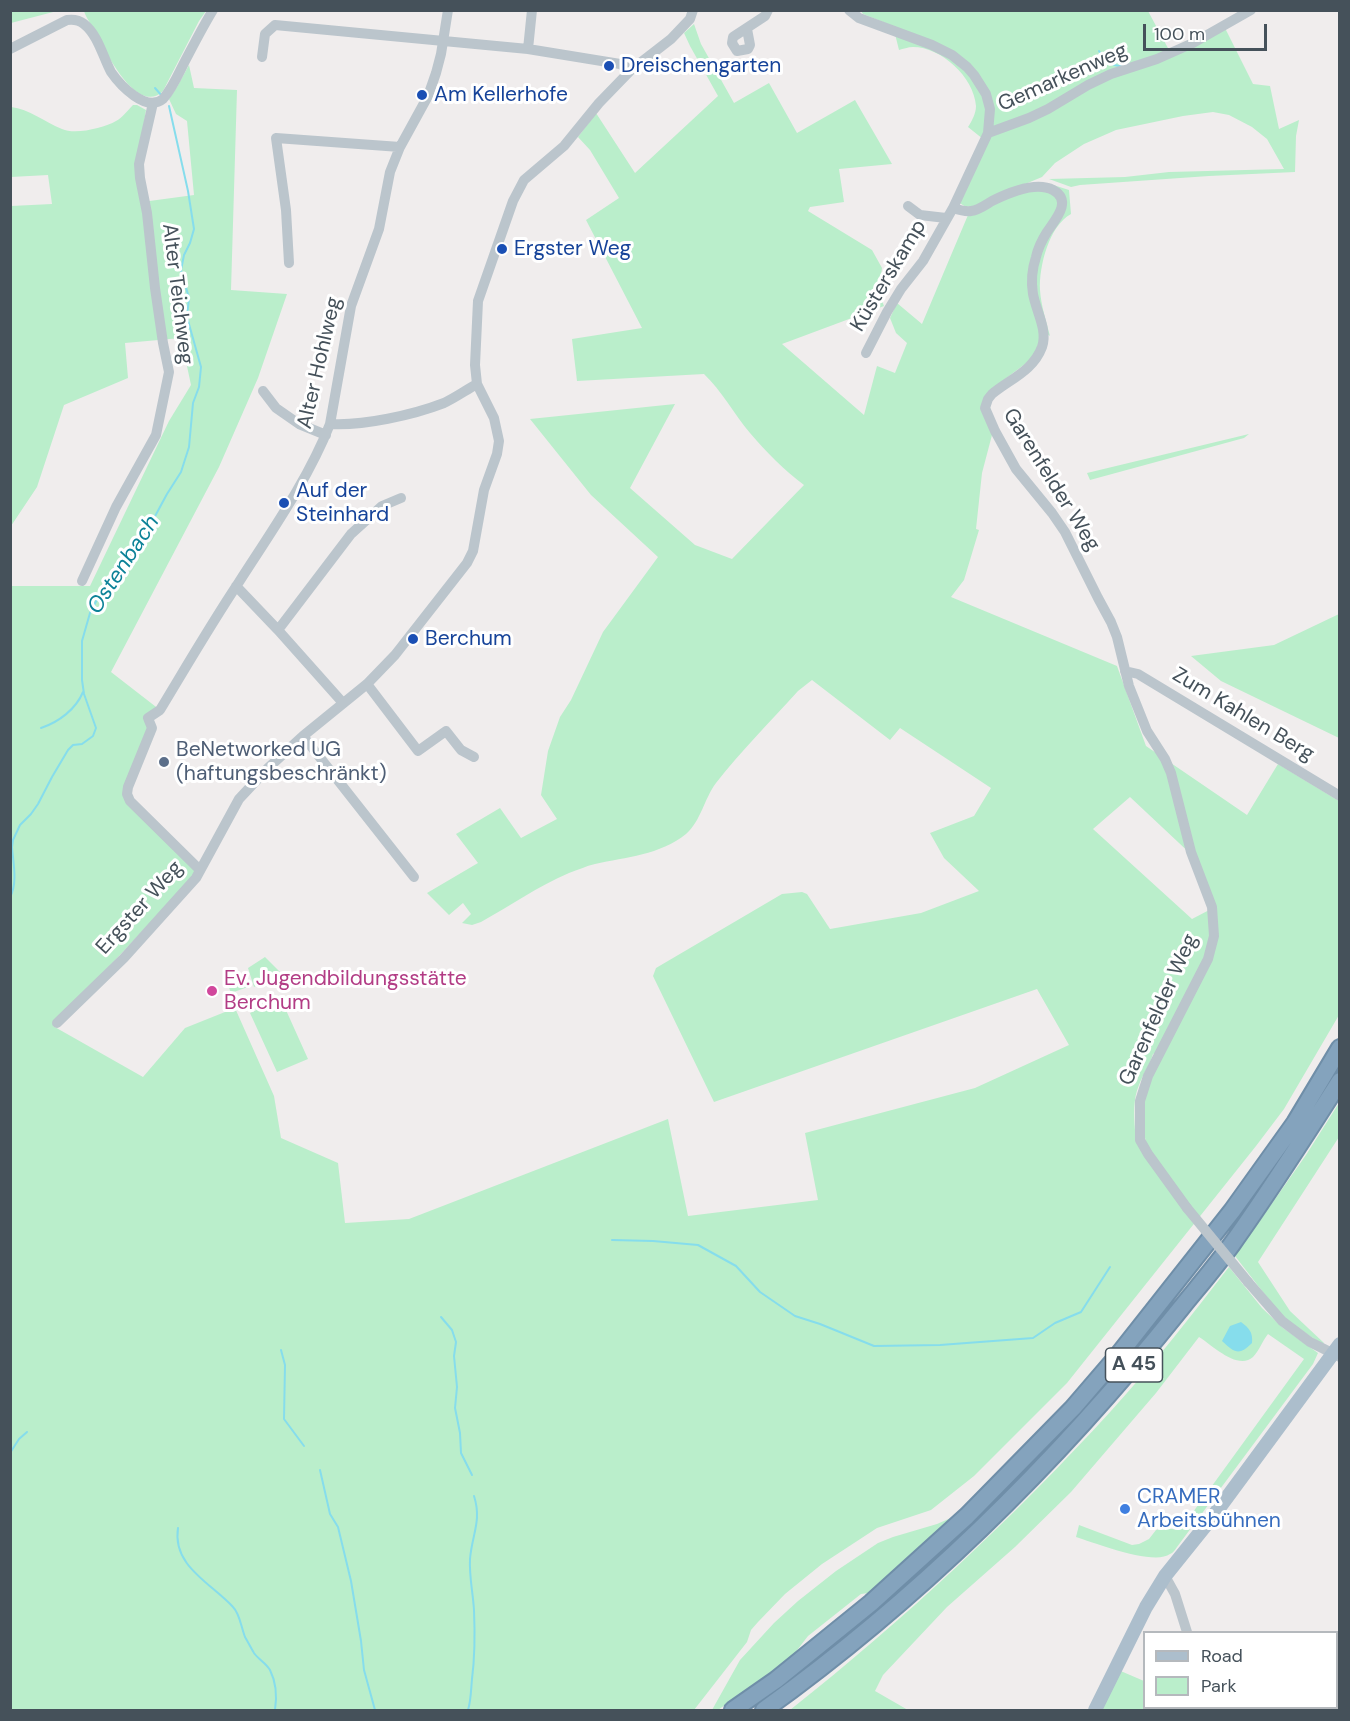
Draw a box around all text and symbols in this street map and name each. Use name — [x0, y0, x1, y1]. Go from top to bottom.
scale bar — [1146, 12, 1270, 50]
text: 100 m — [1154, 22, 1205, 46]
street label: Gemarkenweg — [994, 38, 1132, 118]
place label: Dreischengarten — [621, 53, 781, 79]
marker: Dreischengarten — [602, 59, 616, 73]
place label: Am Kellerhofe — [434, 82, 568, 108]
marker: Am Kellerhofe — [415, 88, 429, 102]
street label: Küsterskamp — [846, 216, 932, 336]
street label: Alter Teichweg — [156, 222, 198, 366]
place label: Ergster Weg — [514, 236, 631, 262]
marker: Ergster Weg — [495, 242, 509, 256]
street label: Alter Hohlweg — [293, 295, 347, 431]
street label: Garenfelder Weg — [997, 404, 1105, 556]
place label: Auf der Steinhard — [296, 478, 389, 528]
marker: Auf der Steinhard — [277, 496, 291, 510]
water label: Ostenbach — [82, 511, 166, 619]
place label: Berchum — [425, 626, 512, 652]
marker: Berchum — [406, 632, 420, 646]
street label: Zum Kahlen Berg — [1167, 663, 1319, 767]
place label: BeNetworked UG (haftungsbeschränkt) — [176, 737, 387, 787]
marker: BeNetworked UG (haftungsbeschränkt) — [157, 755, 171, 769]
street label: Ergster Weg — [91, 856, 189, 960]
street label: Garenfelder Weg — [1114, 930, 1204, 1090]
place label: Ev. Jugendbildungsstätte Berchum — [224, 966, 467, 1016]
marker: Ev. Jugendbildungsstätte Berchum — [205, 984, 219, 998]
road number: A 45 — [1106, 1348, 1162, 1382]
place label: CRAMER Arbeitsbühnen — [1137, 1484, 1281, 1534]
marker: CRAMER Arbeitsbühnen — [1118, 1502, 1132, 1516]
legend — [1143, 1631, 1338, 1709]
text: Road — [1201, 1644, 1243, 1668]
text: Park — [1201, 1674, 1237, 1698]

